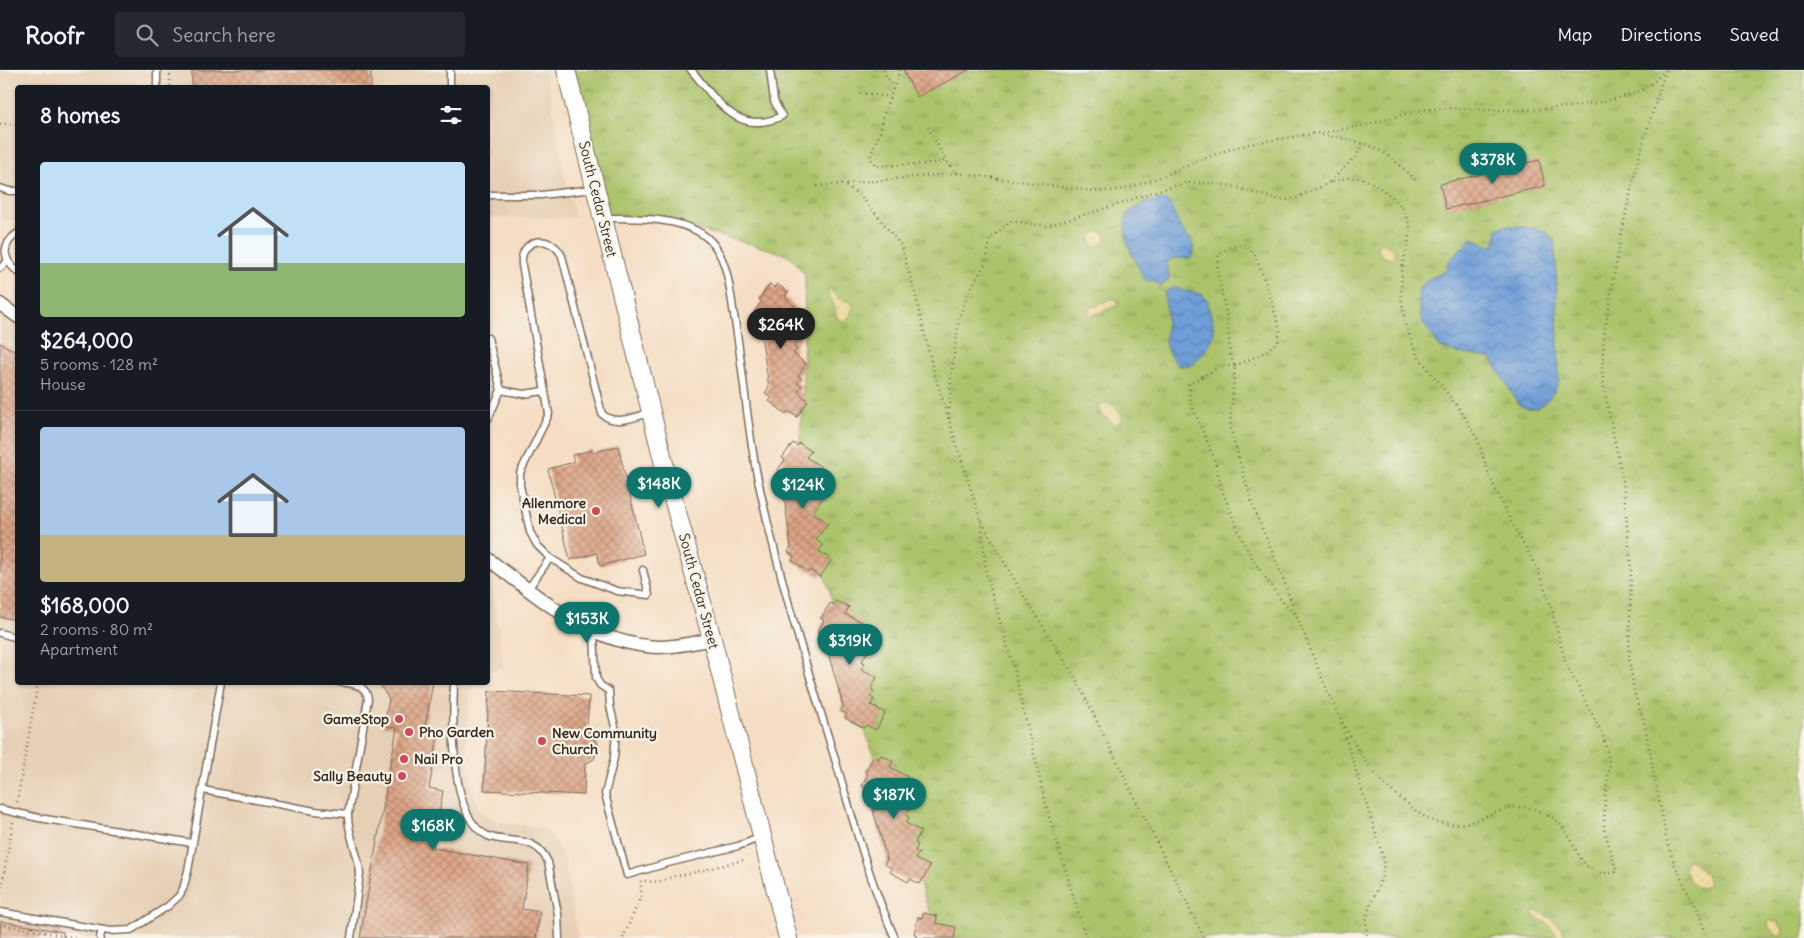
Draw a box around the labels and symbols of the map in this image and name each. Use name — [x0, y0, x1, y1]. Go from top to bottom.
street label: South Cedar Street — [575, 139, 621, 259]
pin: $378K — [1458, 142, 1528, 185]
pin: $264K — [746, 308, 816, 350]
pin: $148K — [624, 466, 694, 509]
pin: $124K — [768, 468, 838, 510]
place label: Allenmore Medical — [522, 494, 586, 528]
marker: Allenmore Medical — [590, 505, 602, 517]
street label: South Cedar Street — [675, 531, 723, 651]
pin: $153K — [552, 602, 622, 644]
pin: $319K — [815, 624, 885, 666]
place label: GameStop — [323, 710, 389, 728]
marker: GameStop — [393, 713, 405, 725]
place label: Pho Garden — [419, 723, 494, 741]
place label: New Community Church — [552, 724, 657, 758]
marker: Pho Garden — [403, 726, 415, 738]
marker: New Community Church — [536, 735, 548, 747]
place label: Nail Pro — [414, 750, 463, 768]
marker: Nail Pro — [398, 753, 410, 765]
place label: Sally Beauty — [313, 767, 392, 785]
marker: Sally Beauty — [396, 770, 408, 782]
pin: $187K — [859, 778, 929, 820]
pin: $168K — [398, 808, 468, 851]

